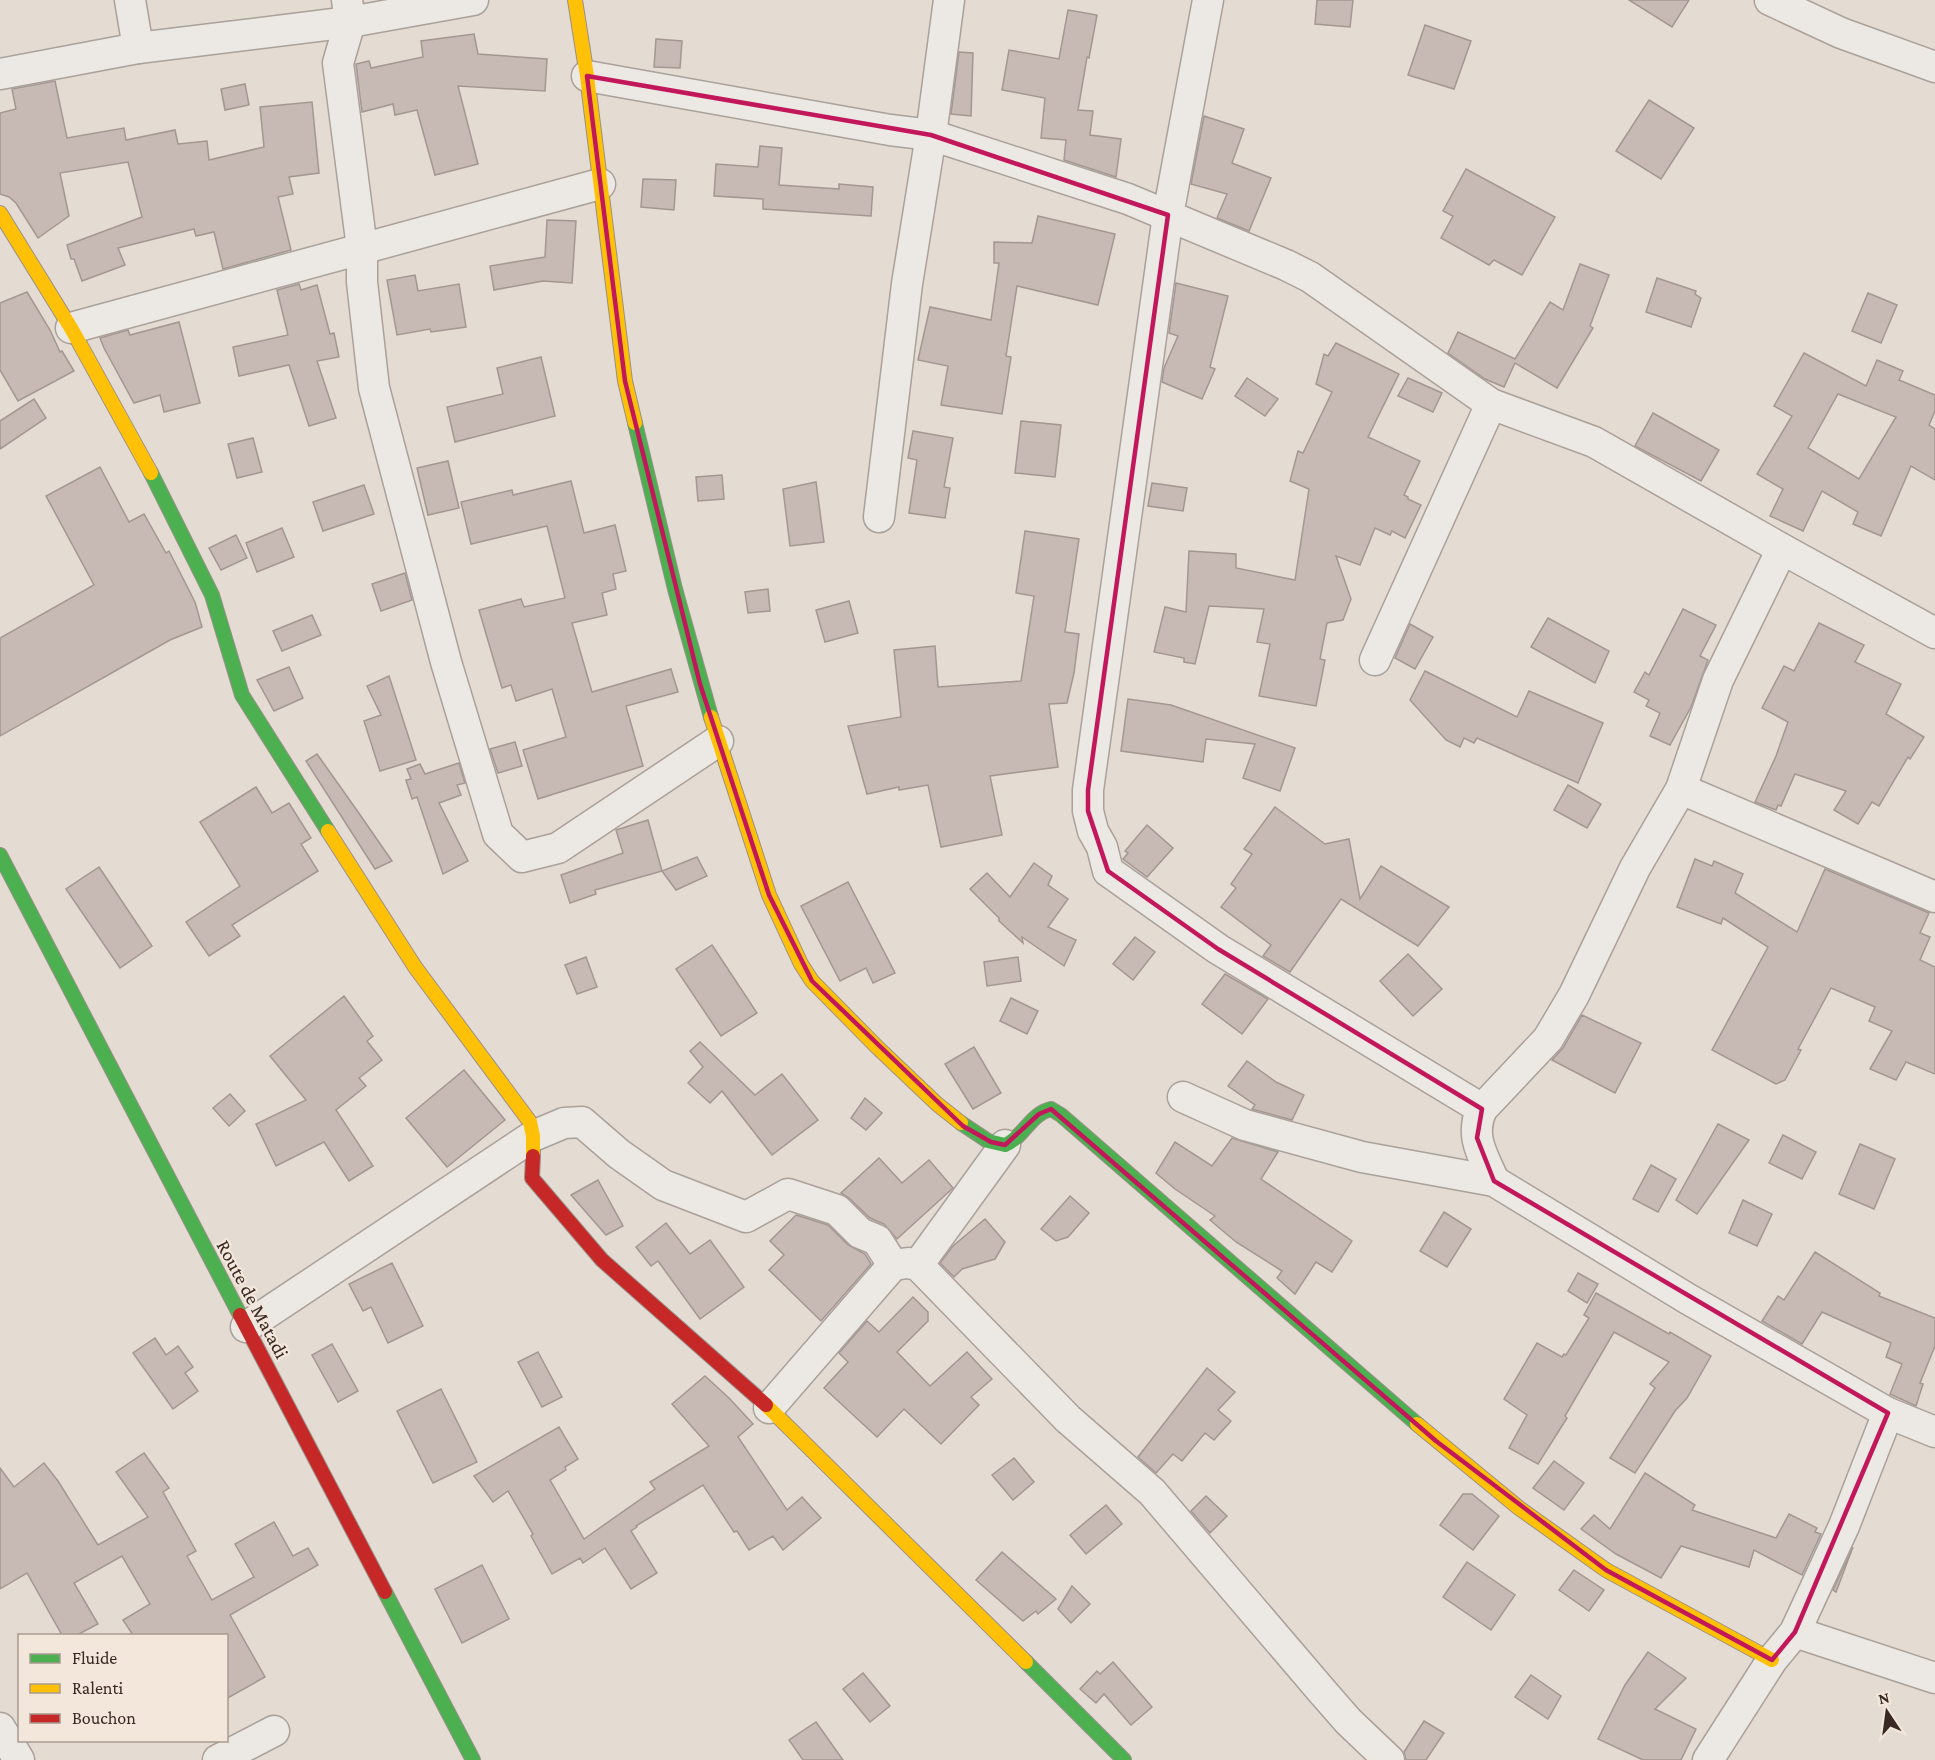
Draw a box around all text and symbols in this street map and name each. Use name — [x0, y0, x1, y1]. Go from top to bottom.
street label: Route de Matadi — [213, 1236, 293, 1362]
legend — [18, 1634, 228, 1742]
text: Fluide — [72, 1648, 117, 1668]
text: Ralenti — [72, 1678, 123, 1698]
north arrow — [1857, 1682, 1917, 1742]
text: N — [1877, 1688, 1891, 1707]
text: Bouchon — [72, 1708, 136, 1728]

